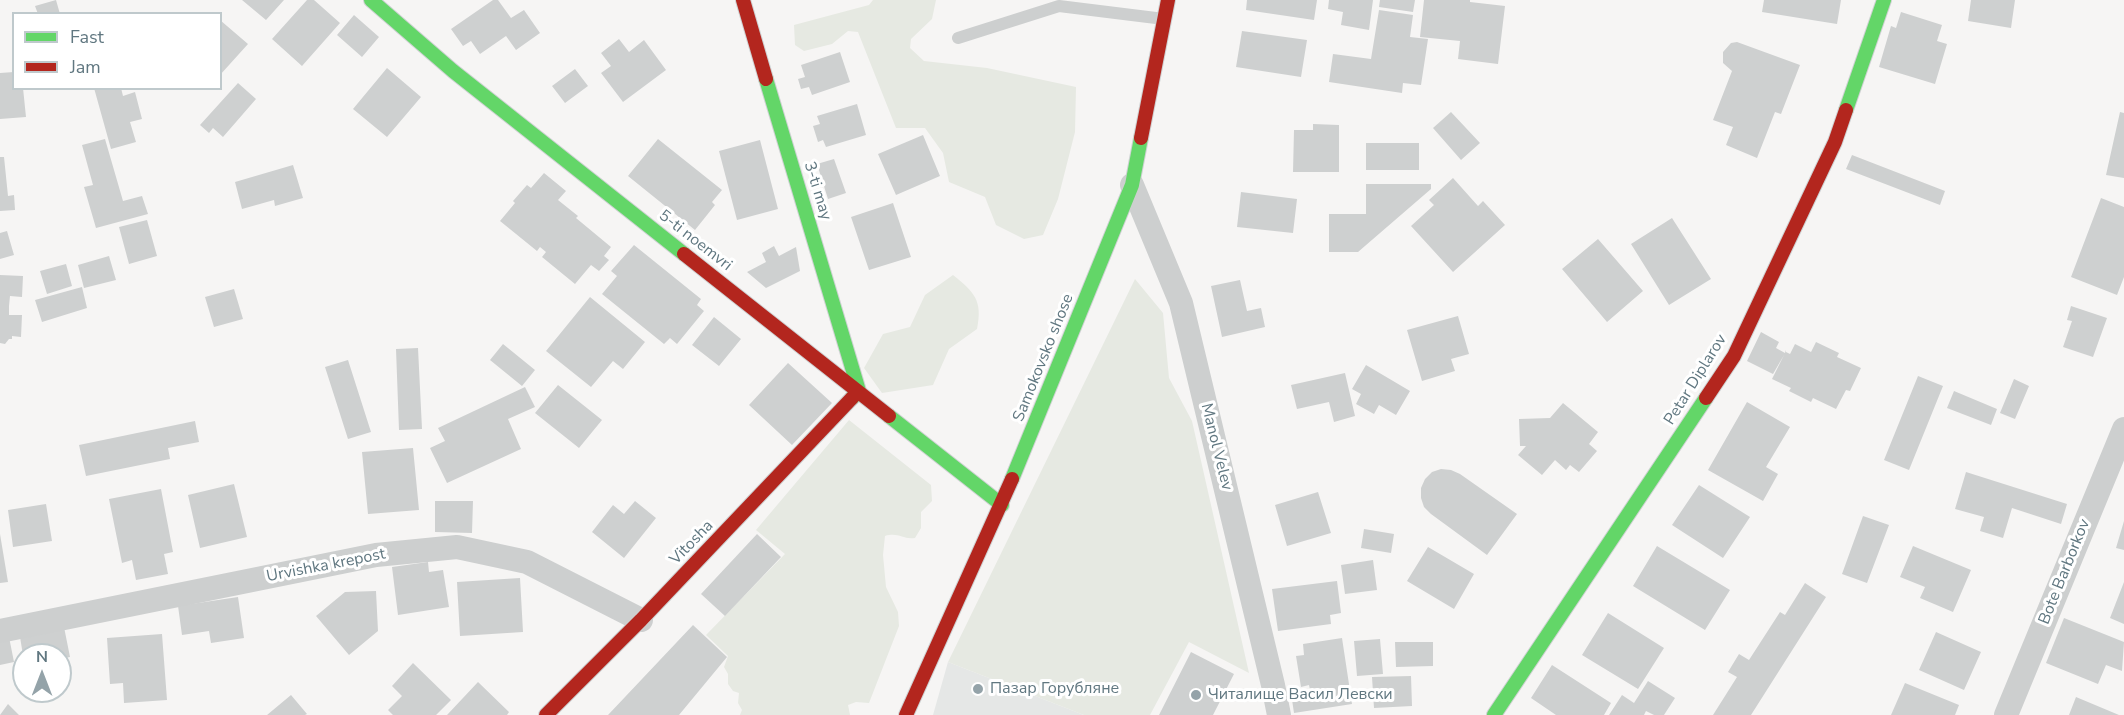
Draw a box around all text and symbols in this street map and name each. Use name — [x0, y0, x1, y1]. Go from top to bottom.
legend — [12, 12, 222, 90]
text: Fast — [70, 25, 104, 49]
text: Jam — [70, 55, 101, 79]
street label: 3-ti may — [799, 159, 835, 223]
street label: 5-ti noemvri — [655, 206, 735, 276]
street label: Samokovsko shose — [1010, 291, 1078, 425]
street label: Petar Diplarov — [1661, 331, 1731, 429]
street label: Manol Velev — [1196, 402, 1236, 492]
street label: Vitosha — [666, 517, 718, 569]
street label: Bote Barborkov — [2035, 517, 2095, 627]
street label: Urvishka krepost — [265, 545, 387, 587]
north arrow — [12, 643, 72, 703]
text: N — [36, 646, 48, 668]
place label: Пазар Горубляне — [990, 679, 1119, 699]
marker: Пазар Горубляне — [971, 682, 985, 696]
place label: Читалище Васил Левски — [1208, 685, 1393, 705]
marker: Читалище Васил Левски — [1189, 688, 1203, 702]

